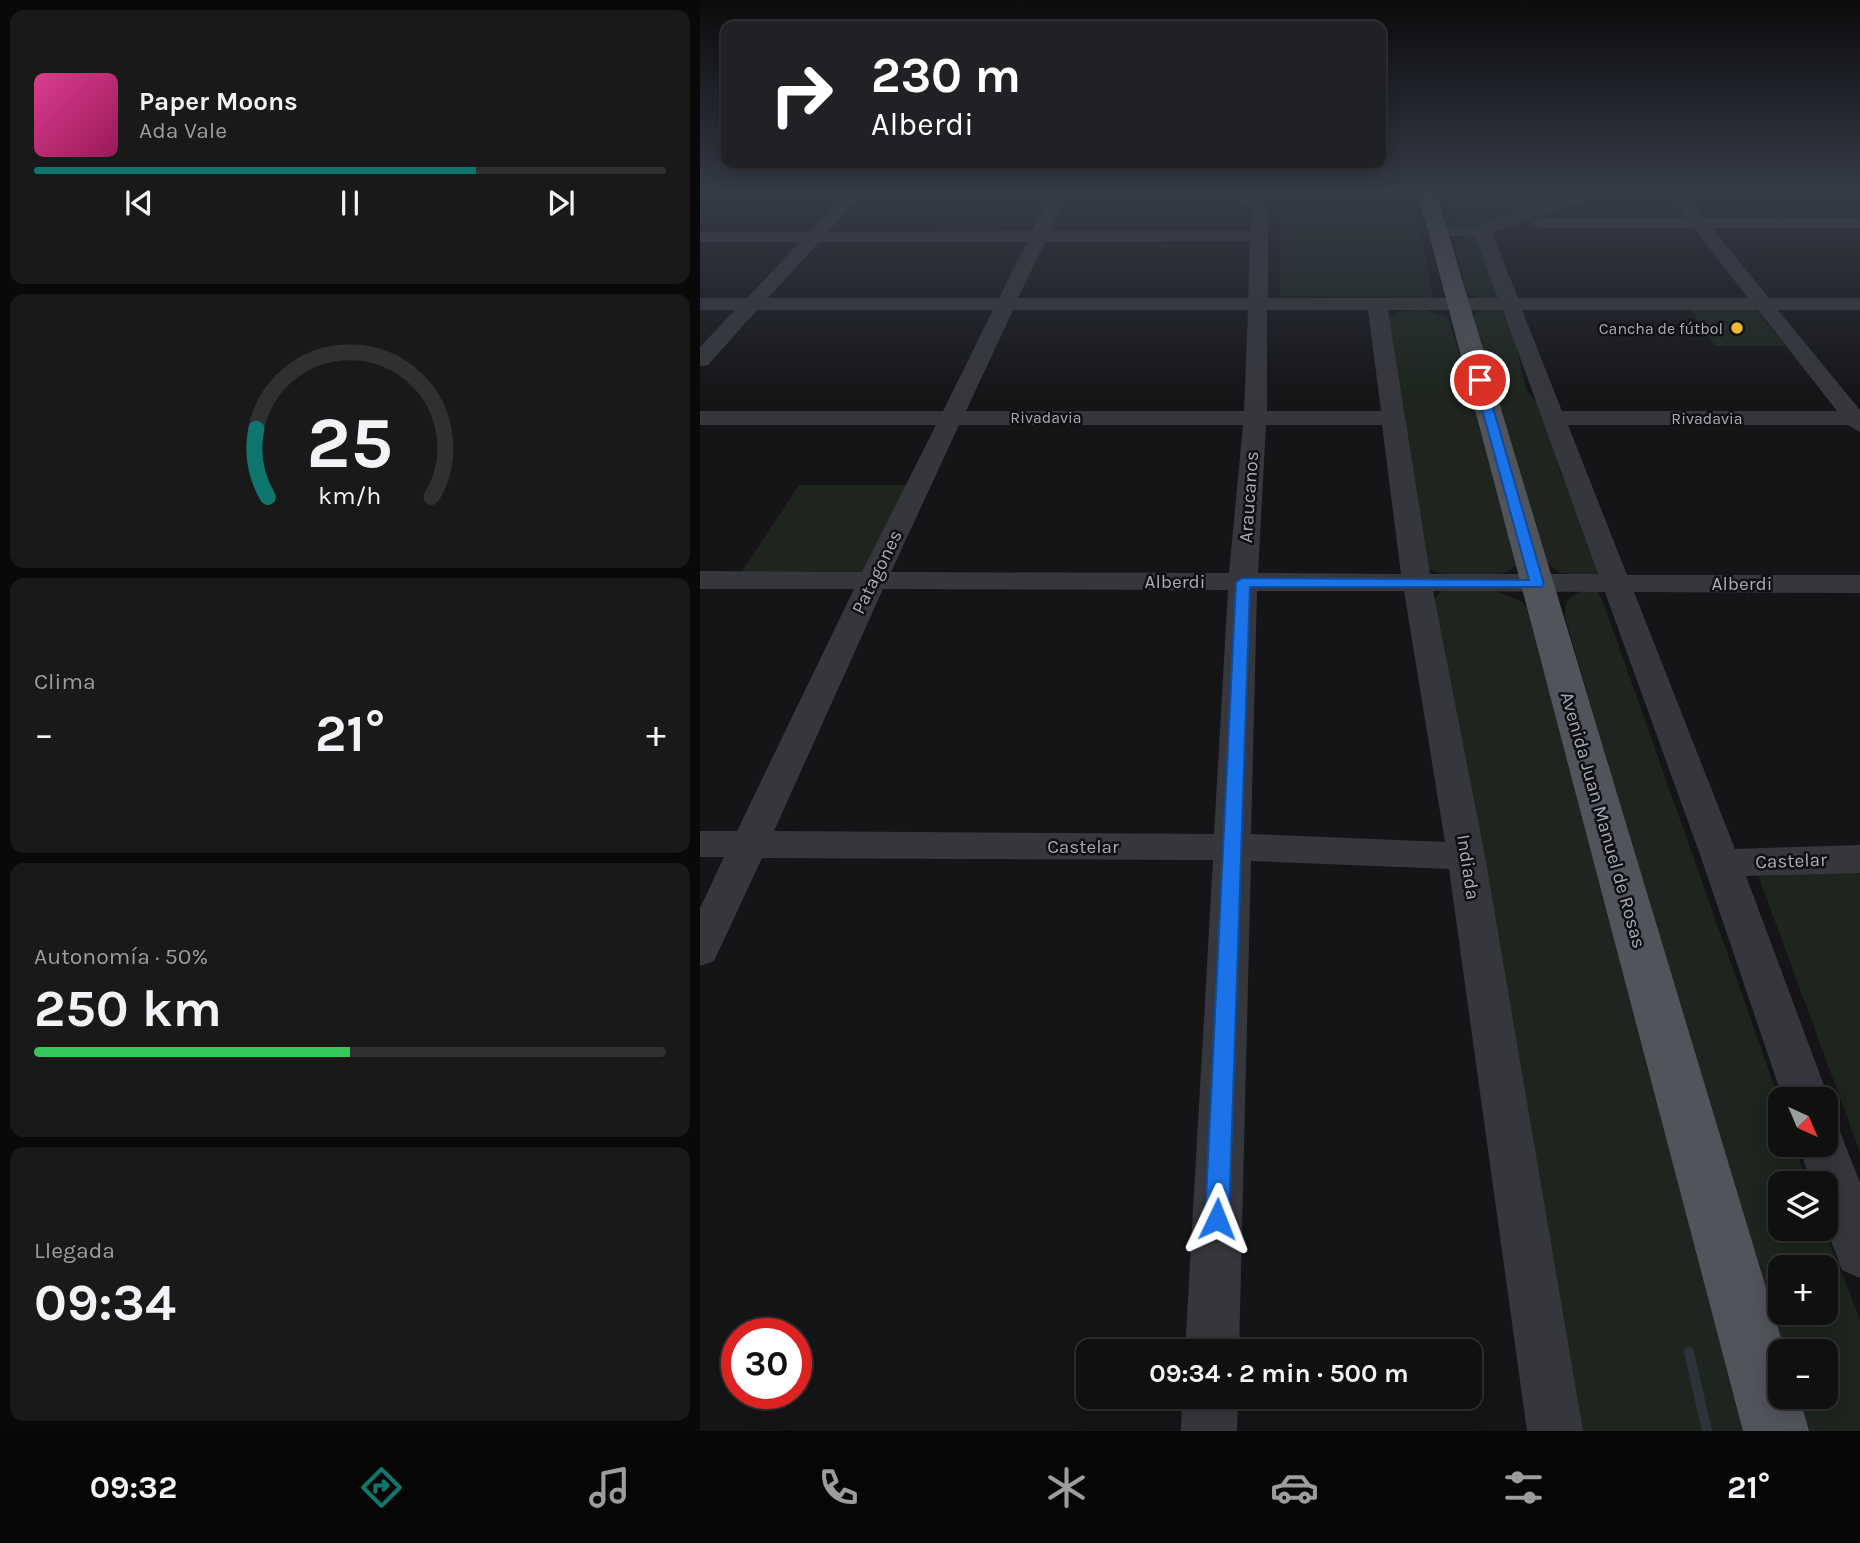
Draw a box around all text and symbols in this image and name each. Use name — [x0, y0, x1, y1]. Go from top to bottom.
text: 230 m — [871, 47, 1021, 104]
icon: right — [756, 49, 847, 140]
text: Paper Moons — [139, 86, 298, 117]
text: Alberdi — [871, 106, 974, 143]
text: Ada Vale — [139, 117, 227, 144]
icon: previous — [120, 184, 158, 222]
icon: pause — [331, 184, 369, 222]
icon: next — [542, 184, 580, 222]
place label: Cancha de fútbol — [1599, 319, 1723, 338]
marker: Cancha de fútbol — [1729, 320, 1745, 336]
pin — [1450, 350, 1510, 410]
icon: arrive — [1461, 361, 1499, 399]
text: 25 — [307, 401, 393, 486]
street label: Rivadavia — [1010, 408, 1082, 427]
street label: Rivadavia — [1671, 409, 1743, 428]
street label: Araucanos — [1235, 450, 1263, 544]
text: km/h — [318, 481, 382, 510]
street label: Patagones — [847, 526, 907, 618]
street label: Alberdi — [1144, 571, 1206, 593]
street label: Alberdi — [1711, 573, 1773, 595]
text: Clima — [34, 668, 96, 695]
street label: Avenida Juan Manuel de Rosas — [1556, 689, 1650, 951]
text: 21° — [315, 703, 385, 764]
text: − — [34, 712, 54, 757]
text: + — [646, 712, 666, 757]
street label: Indiada — [1452, 833, 1484, 901]
street label: Castelar — [1047, 836, 1119, 858]
street label: Castelar — [1755, 849, 1827, 873]
text: Autonomía · 50% — [34, 943, 208, 970]
text: 250 km — [34, 978, 222, 1039]
north arrow — [1768, 1087, 1838, 1157]
map controls — [1768, 1087, 1838, 1409]
button: layers — [1768, 1171, 1838, 1241]
position arrow — [1180, 1182, 1254, 1256]
text: Llegada — [34, 1237, 115, 1264]
button: + — [1768, 1255, 1838, 1325]
text: 09:34 — [34, 1272, 176, 1333]
speed limit sign: 30 — [721, 1318, 812, 1409]
button: − — [1768, 1339, 1838, 1409]
text: 09:34 · 2 min · 500 m — [1149, 1358, 1409, 1389]
icon: directions — [357, 1463, 406, 1512]
icon: music — [585, 1463, 634, 1512]
icon: phone — [814, 1463, 863, 1512]
icon: climate — [1042, 1463, 1091, 1512]
icon: car — [1270, 1463, 1319, 1512]
icon: filters — [1499, 1463, 1548, 1512]
text: 09:32 — [90, 1469, 177, 1506]
text: 21° — [1727, 1469, 1770, 1506]

